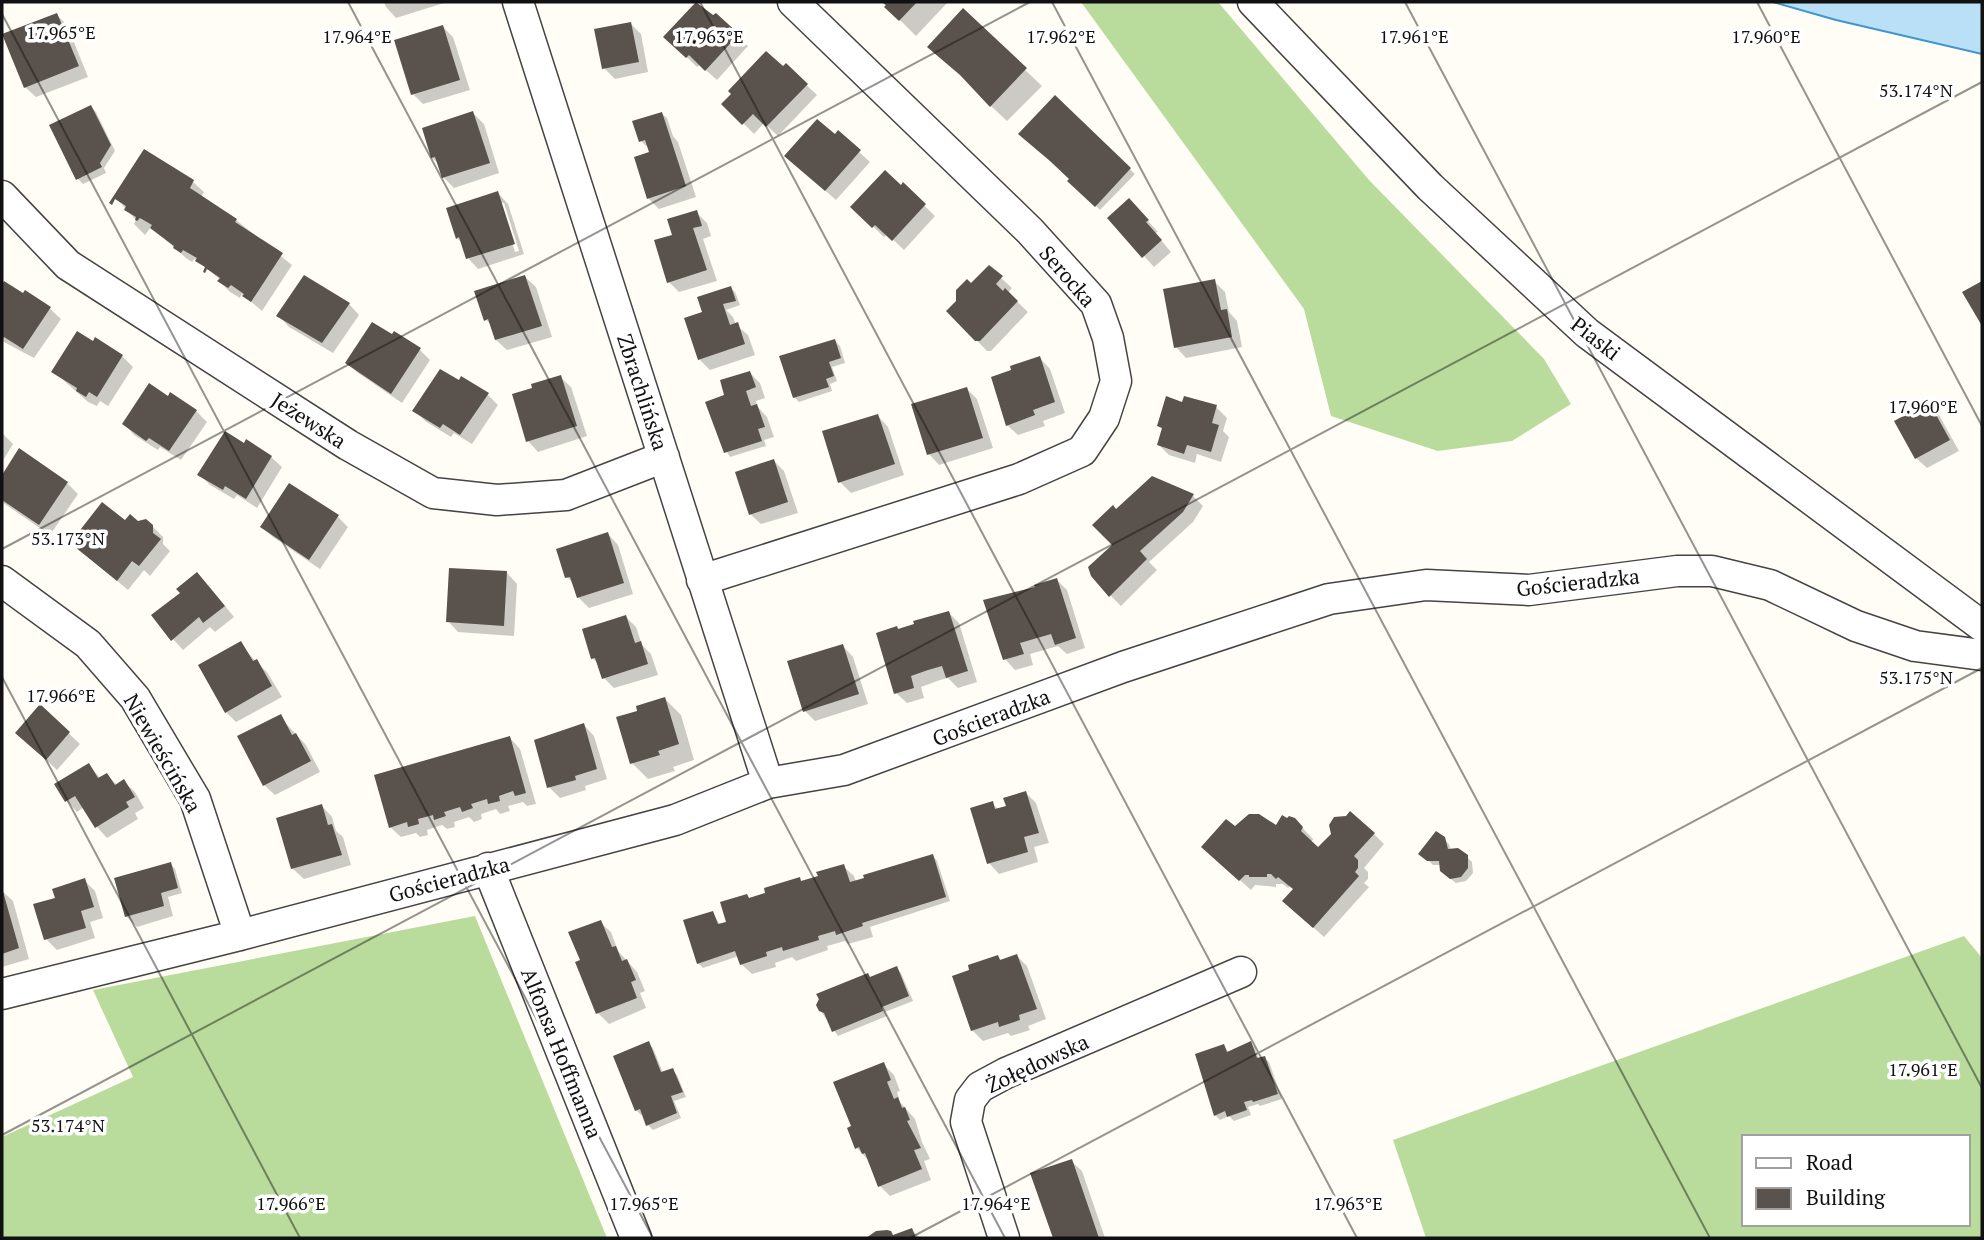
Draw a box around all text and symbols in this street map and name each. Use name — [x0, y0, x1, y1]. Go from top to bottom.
text: 17.965°E — [26, 20, 96, 44]
text: 17.964°E — [322, 24, 392, 48]
text: 17.963°E — [674, 24, 744, 48]
text: 17.962°E — [1026, 24, 1096, 48]
text: 17.961°E — [1379, 24, 1449, 48]
text: 17.960°E — [1731, 24, 1801, 48]
text: 53.174°N — [1879, 78, 1953, 102]
street label: Serocka — [1034, 239, 1103, 313]
street label: Piaski — [1565, 310, 1627, 366]
street label: Zbrachlińska — [611, 330, 675, 454]
street label: Jeżewska — [266, 385, 352, 455]
text: 17.960°E — [1888, 394, 1958, 418]
text: 53.173°N — [31, 526, 105, 550]
street label: Gościeradzka — [1515, 562, 1641, 602]
text: 53.175°N — [1879, 665, 1953, 689]
street label: Gościeradzka — [928, 682, 1054, 752]
text: 17.966°E — [26, 683, 96, 707]
street label: Niewieścińska — [118, 689, 208, 818]
street label: Gościeradzka — [386, 849, 513, 909]
street label: Alfonsa Hoffmanna — [515, 963, 609, 1143]
street label: Żołędowska — [981, 1027, 1093, 1099]
text: 17.961°E — [1888, 1057, 1958, 1081]
text: 53.174°N — [31, 1113, 105, 1137]
legend — [1742, 1135, 1970, 1226]
text: Road — [1806, 1148, 1853, 1176]
text: Building — [1806, 1183, 1886, 1211]
text: 17.966°E — [256, 1191, 326, 1215]
text: 17.965°E — [609, 1191, 679, 1215]
text: 17.964°E — [961, 1191, 1031, 1215]
text: 17.963°E — [1313, 1191, 1383, 1215]

